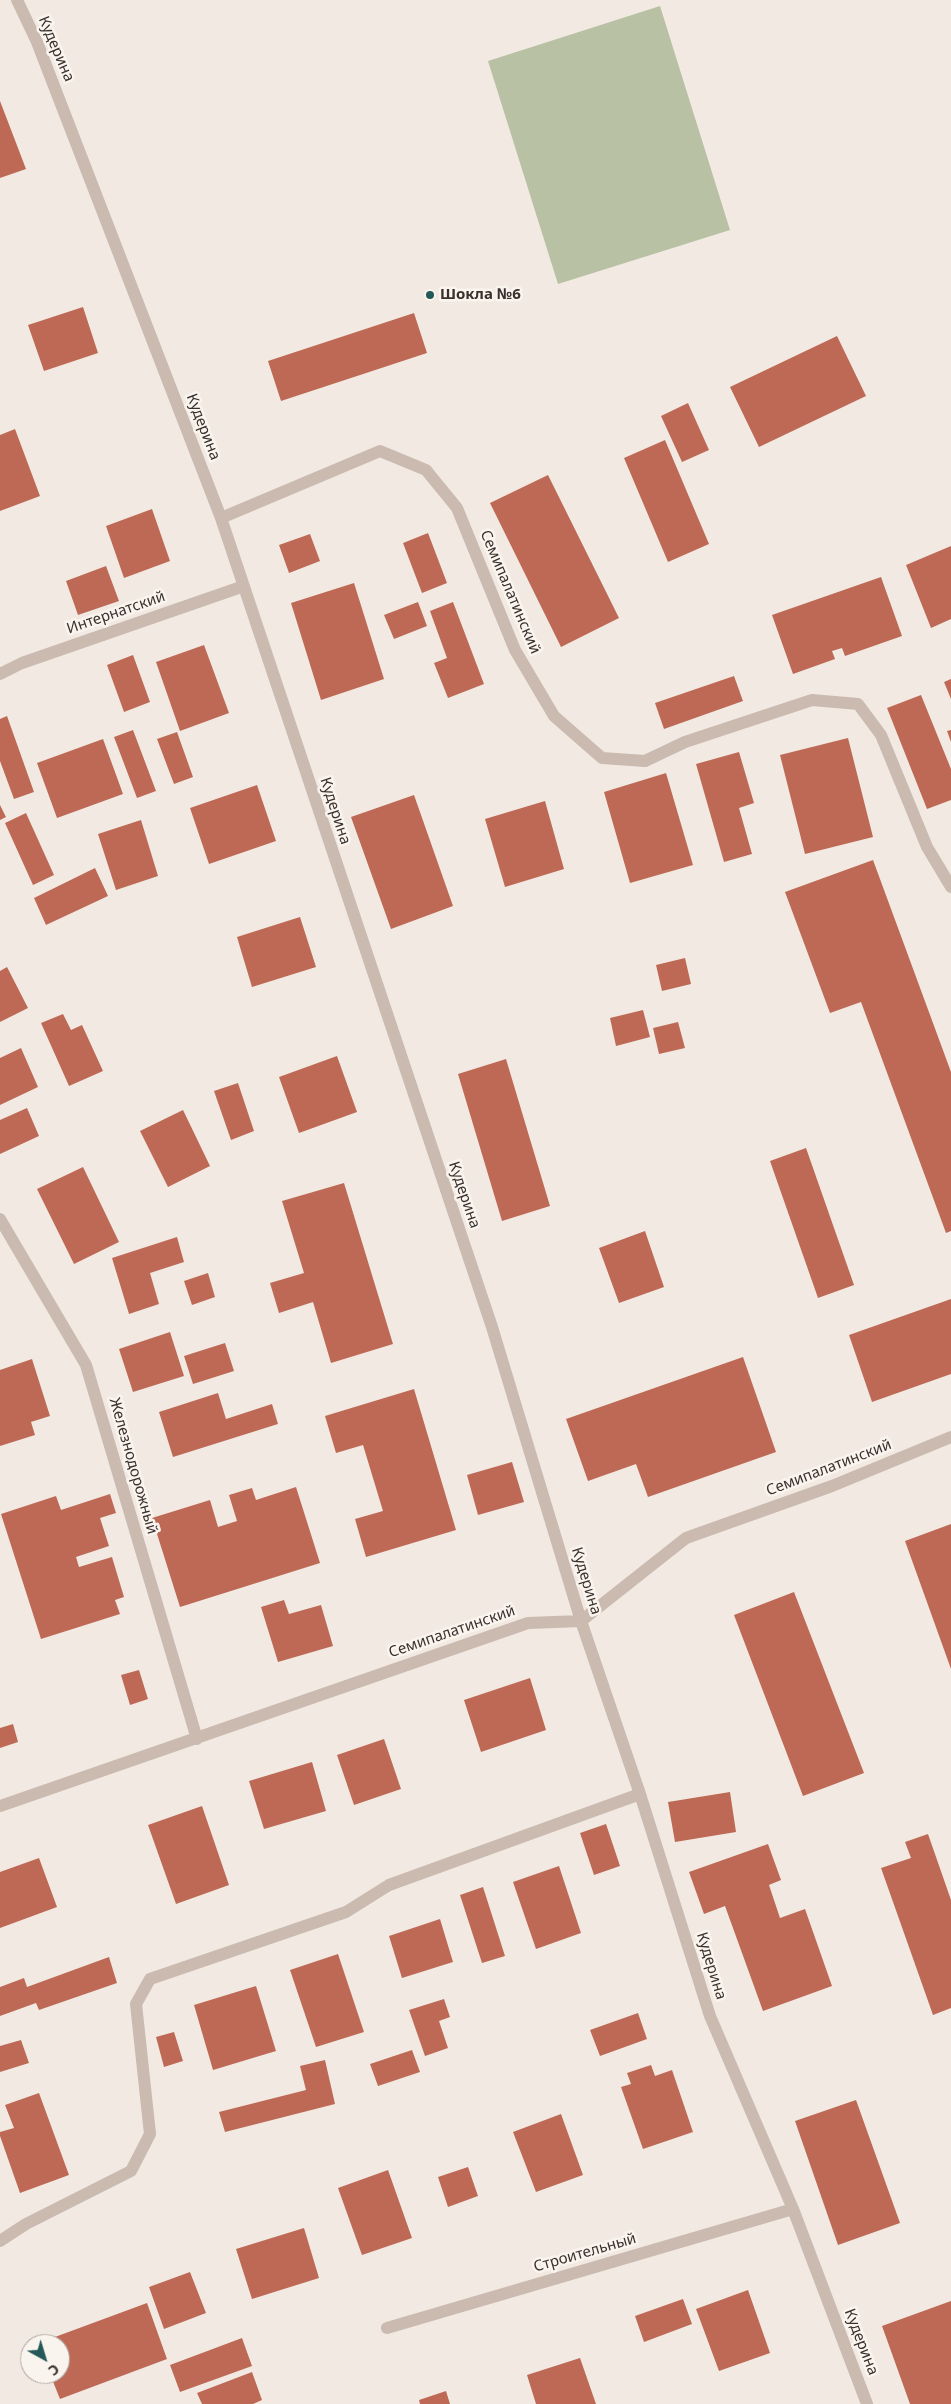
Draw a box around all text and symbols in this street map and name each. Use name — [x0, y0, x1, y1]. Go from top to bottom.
street label: Кудерина — [34, 14, 78, 84]
place label: Шокла №6 — [440, 286, 521, 304]
marker: Шокла №6 — [424, 289, 436, 301]
street label: Кудерина — [182, 391, 224, 463]
street label: Семипалатинский — [476, 527, 544, 657]
street label: Интернатский — [64, 588, 168, 638]
street label: Кудерина — [316, 775, 354, 847]
street label: Кудерина — [444, 1159, 484, 1231]
street label: Железнодорожный — [105, 1396, 161, 1536]
street label: Семипалатинский — [764, 1436, 894, 1500]
street label: Кудерина — [567, 1545, 605, 1617]
street label: Семипалатинский — [386, 1602, 518, 1662]
street label: Кудерина — [692, 1930, 730, 2002]
street label: Строительный — [532, 2230, 638, 2276]
street label: Кудерина — [840, 2306, 882, 2378]
north arrow — [20, 2334, 70, 2384]
text: С — [45, 2360, 64, 2380]

